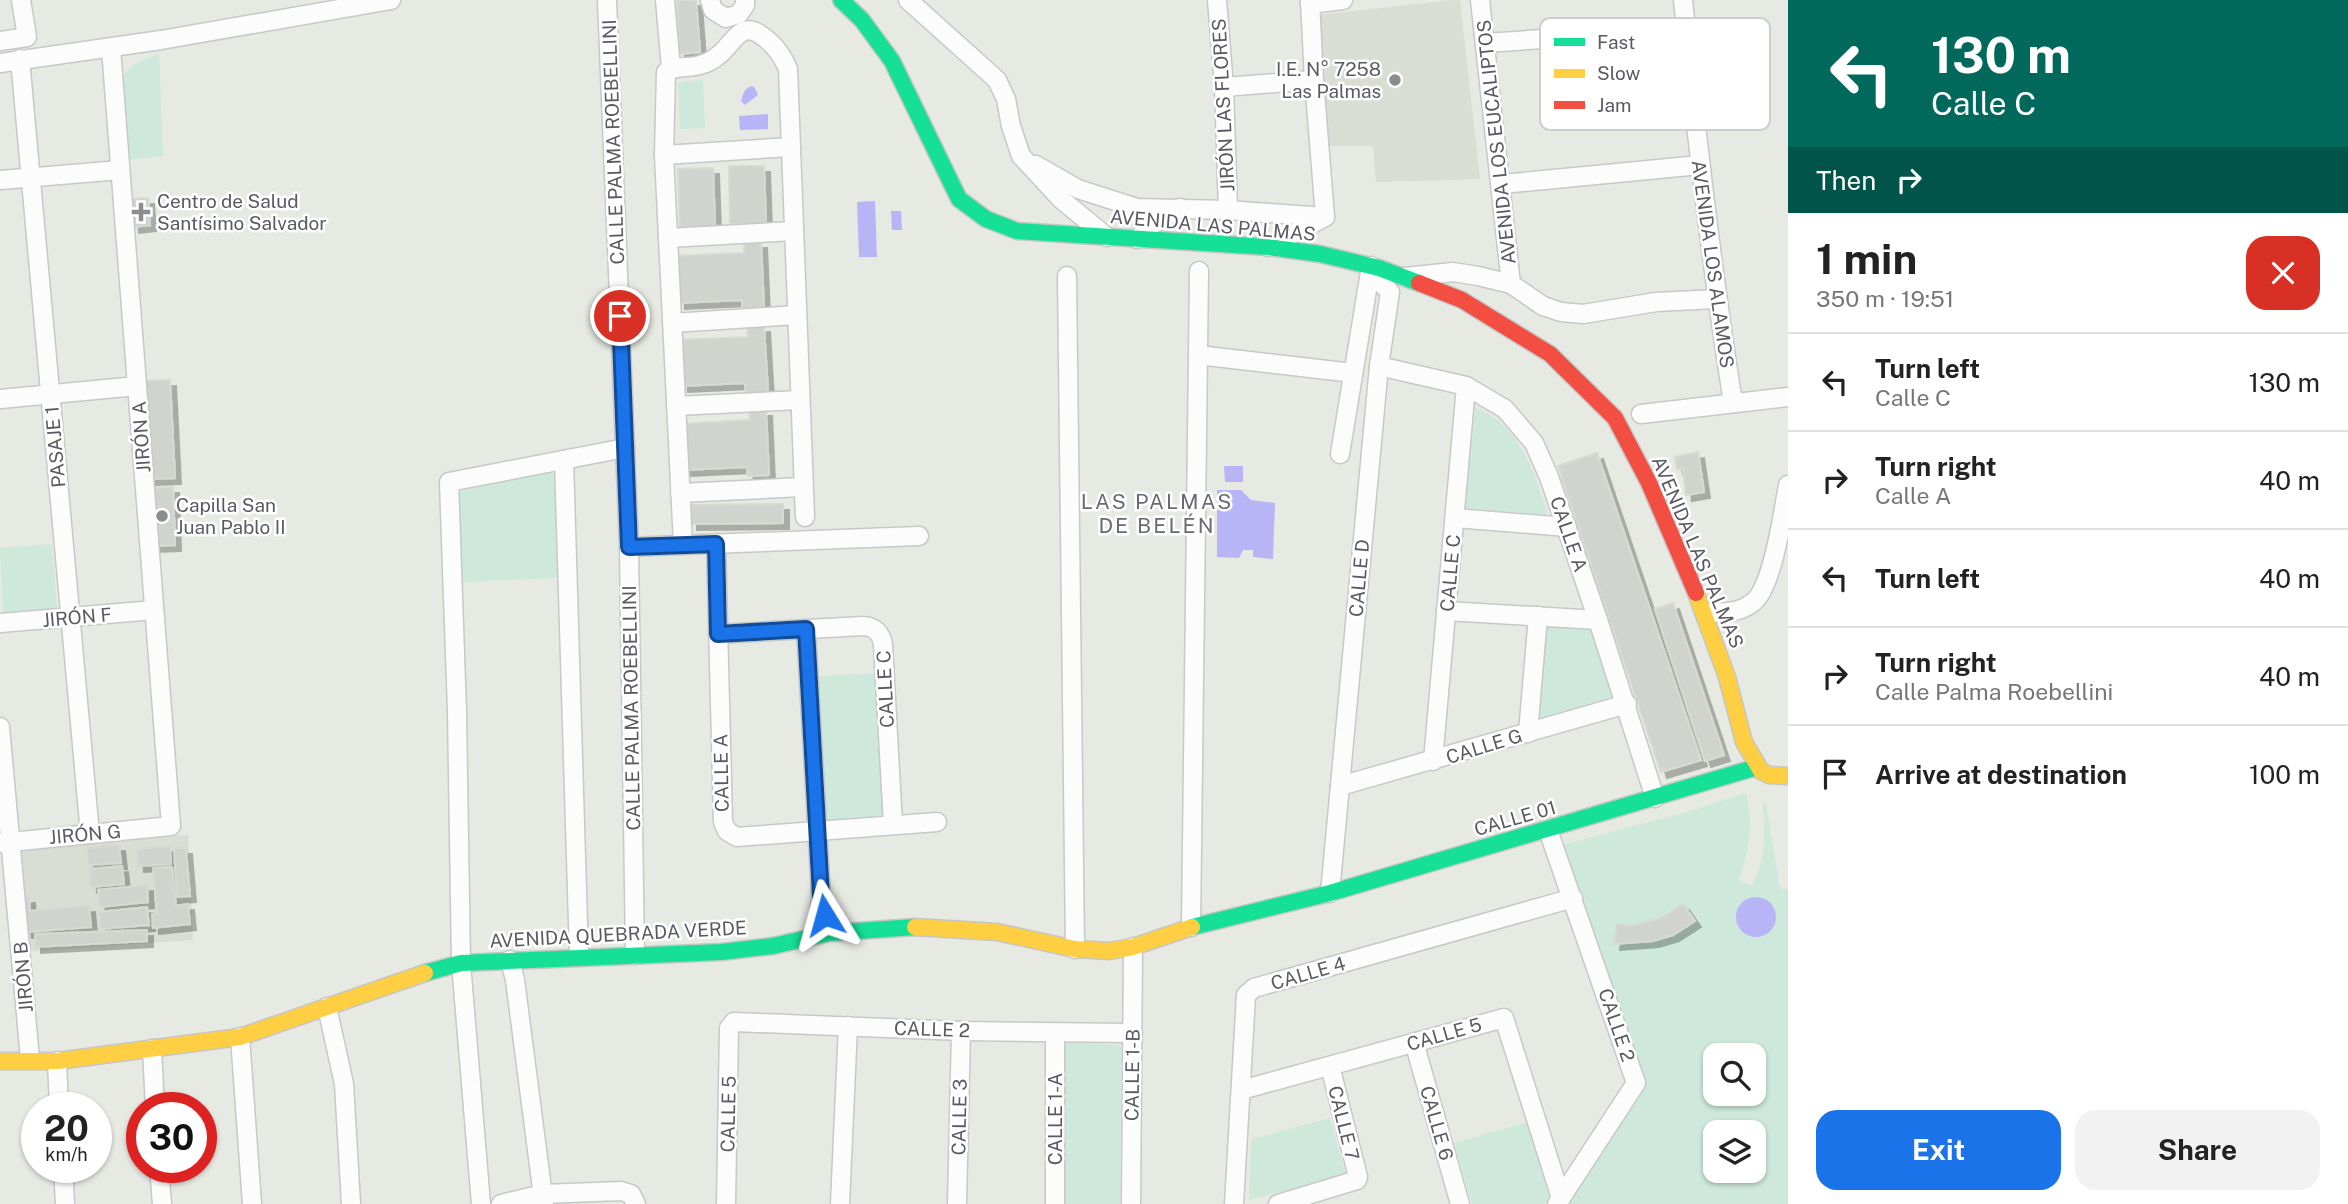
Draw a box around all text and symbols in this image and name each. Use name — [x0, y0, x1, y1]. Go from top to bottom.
street label: JIRÓN LAS FLORES — [1207, 18, 1239, 192]
legend — [1540, 18, 1770, 130]
street label: CALLE PALMA ROEBELLINI — [598, 19, 628, 265]
street label: AVENIDA LOS EUCALIPTOS — [1472, 19, 1520, 265]
text: 130 m — [1931, 26, 2071, 84]
icon: left — [1816, 28, 1907, 119]
text: Fast — [1597, 31, 1635, 53]
place label: I.E. N° 7258 Las Palmas — [1276, 58, 1381, 102]
text: Slow — [1597, 62, 1641, 84]
marker: I.E. N° 7258 Las Palmas — [1387, 72, 1403, 88]
text: Calle C — [1931, 85, 2036, 122]
text: Jam — [1597, 94, 1631, 116]
street label: AVENIDA LOS ALAMOS — [1687, 159, 1739, 369]
icon: right — [1890, 161, 1928, 199]
text: Then — [1816, 165, 1876, 196]
place label: Centro de Salud Santísimo Salvador — [157, 190, 327, 234]
marker: Centro de Salud Santísimo Salvador — [131, 202, 151, 222]
street label: AVENIDA LAS PALMAS — [1109, 205, 1317, 245]
text: 1 min — [1816, 234, 1917, 283]
button: close — [2246, 236, 2320, 310]
text: 350 m · 19:51 — [1816, 285, 1954, 312]
pin — [590, 286, 650, 346]
icon: arrive — [601, 297, 639, 335]
text: Turn left — [1875, 353, 1980, 384]
icon: left — [1816, 363, 1854, 401]
text: 130 m — [2248, 367, 2320, 398]
text: Calle C — [1875, 384, 1951, 411]
street label: JIRÓN A — [128, 400, 154, 474]
street label: PASAJE 1 — [40, 405, 70, 489]
text: Turn right — [1875, 451, 1997, 482]
street label: AVENIDA LAS PALMAS — [1648, 453, 1748, 651]
icon: right — [1816, 461, 1854, 499]
text: 40 m — [2259, 465, 2320, 496]
text: Calle A — [1875, 482, 1951, 509]
district label: LAS PALMAS DE BELÉN — [1081, 489, 1233, 538]
street label: CALLE A — [1546, 493, 1592, 575]
place label: Capilla San Juan Pablo II — [176, 494, 286, 538]
marker: Capilla San Juan Pablo II — [154, 508, 170, 524]
street label: CALLE C — [1436, 533, 1464, 613]
street label: CALLE D — [1345, 538, 1373, 618]
icon: left — [1816, 559, 1854, 597]
text: Turn left — [1875, 563, 1980, 594]
text: 40 m — [2259, 563, 2320, 594]
street label: CALLE PALMA ROEBELLINI — [618, 585, 644, 831]
street label: JIRÓN F — [41, 603, 113, 631]
text: Turn right — [1875, 647, 1997, 678]
street label: CALLE C — [872, 650, 898, 728]
icon: right — [1816, 657, 1854, 695]
text: 40 m — [2259, 661, 2320, 692]
text: Calle Palma Roebellini — [1875, 678, 2113, 705]
street label: CALLE G — [1443, 724, 1525, 768]
street label: CALLE A — [709, 734, 733, 812]
icon: arrive — [1816, 755, 1854, 793]
text: Arrive at destination — [1875, 759, 2127, 790]
text: 100 m — [2249, 759, 2320, 790]
street label: CALLE 01 — [1472, 796, 1558, 840]
street label: JIRÓN G — [48, 820, 122, 848]
position arrow — [788, 878, 862, 952]
street label: AVENIDA QUEBRADA VERDE — [489, 916, 747, 952]
street label: JIRÓN B — [9, 941, 37, 1013]
street label: CALLE 4 — [1268, 952, 1348, 994]
street label: CALLE 2 — [1594, 985, 1640, 1065]
street label: CALLE 5 — [1404, 1013, 1484, 1055]
street label: CALLE 2 — [894, 1017, 970, 1041]
street label: CALLE 1-B — [1120, 1029, 1144, 1121]
map controls — [1703, 1043, 1766, 1183]
button: search — [1703, 1043, 1766, 1106]
street label: CALLE 1-A — [1044, 1073, 1066, 1165]
street label: CALLE 5 — [716, 1075, 740, 1153]
street label: CALLE 3 — [947, 1078, 971, 1156]
street label: CALLE 7 — [1324, 1083, 1364, 1163]
street label: CALLE 6 — [1416, 1083, 1458, 1163]
speed limit sign: 30 — [126, 1092, 217, 1183]
text: 20 — [44, 1108, 89, 1149]
button: Exit — [1816, 1110, 2061, 1190]
button: Share — [2075, 1110, 2320, 1190]
button: layers — [1703, 1120, 1766, 1183]
text: km/h — [45, 1144, 88, 1165]

